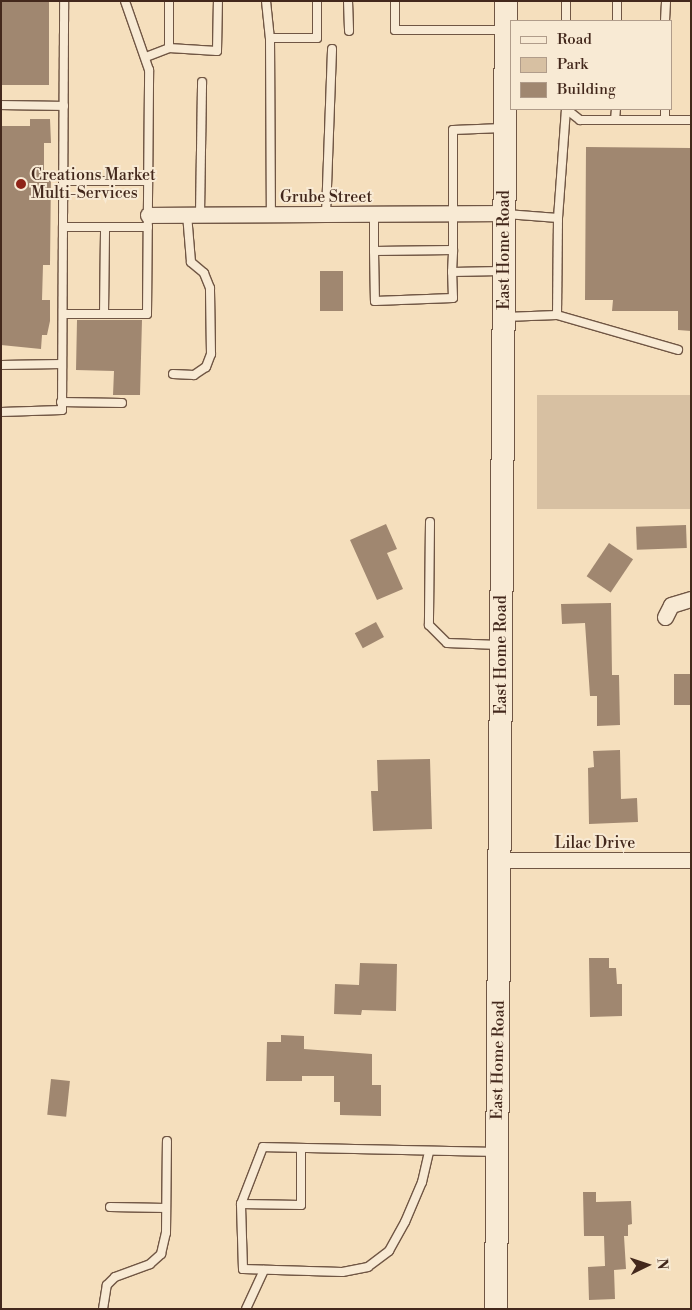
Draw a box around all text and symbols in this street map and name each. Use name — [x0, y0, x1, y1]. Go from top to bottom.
legend — [510, 20, 672, 110]
text: Road — [557, 30, 592, 49]
text: Park — [557, 55, 588, 74]
text: Building — [557, 80, 616, 99]
place label: Creations Market Multi-Services — [31, 165, 156, 203]
marker: Creations Market Multi-Services — [15, 178, 27, 190]
street label: Grube Street — [280, 187, 372, 207]
street label: East Home Road — [494, 190, 514, 310]
street label: East Home Road — [491, 595, 511, 715]
street label: Lilac Drive — [555, 833, 635, 853]
street label: East Home Road — [487, 1000, 509, 1120]
north arrow — [622, 1240, 672, 1290]
text: N — [653, 1258, 671, 1270]

